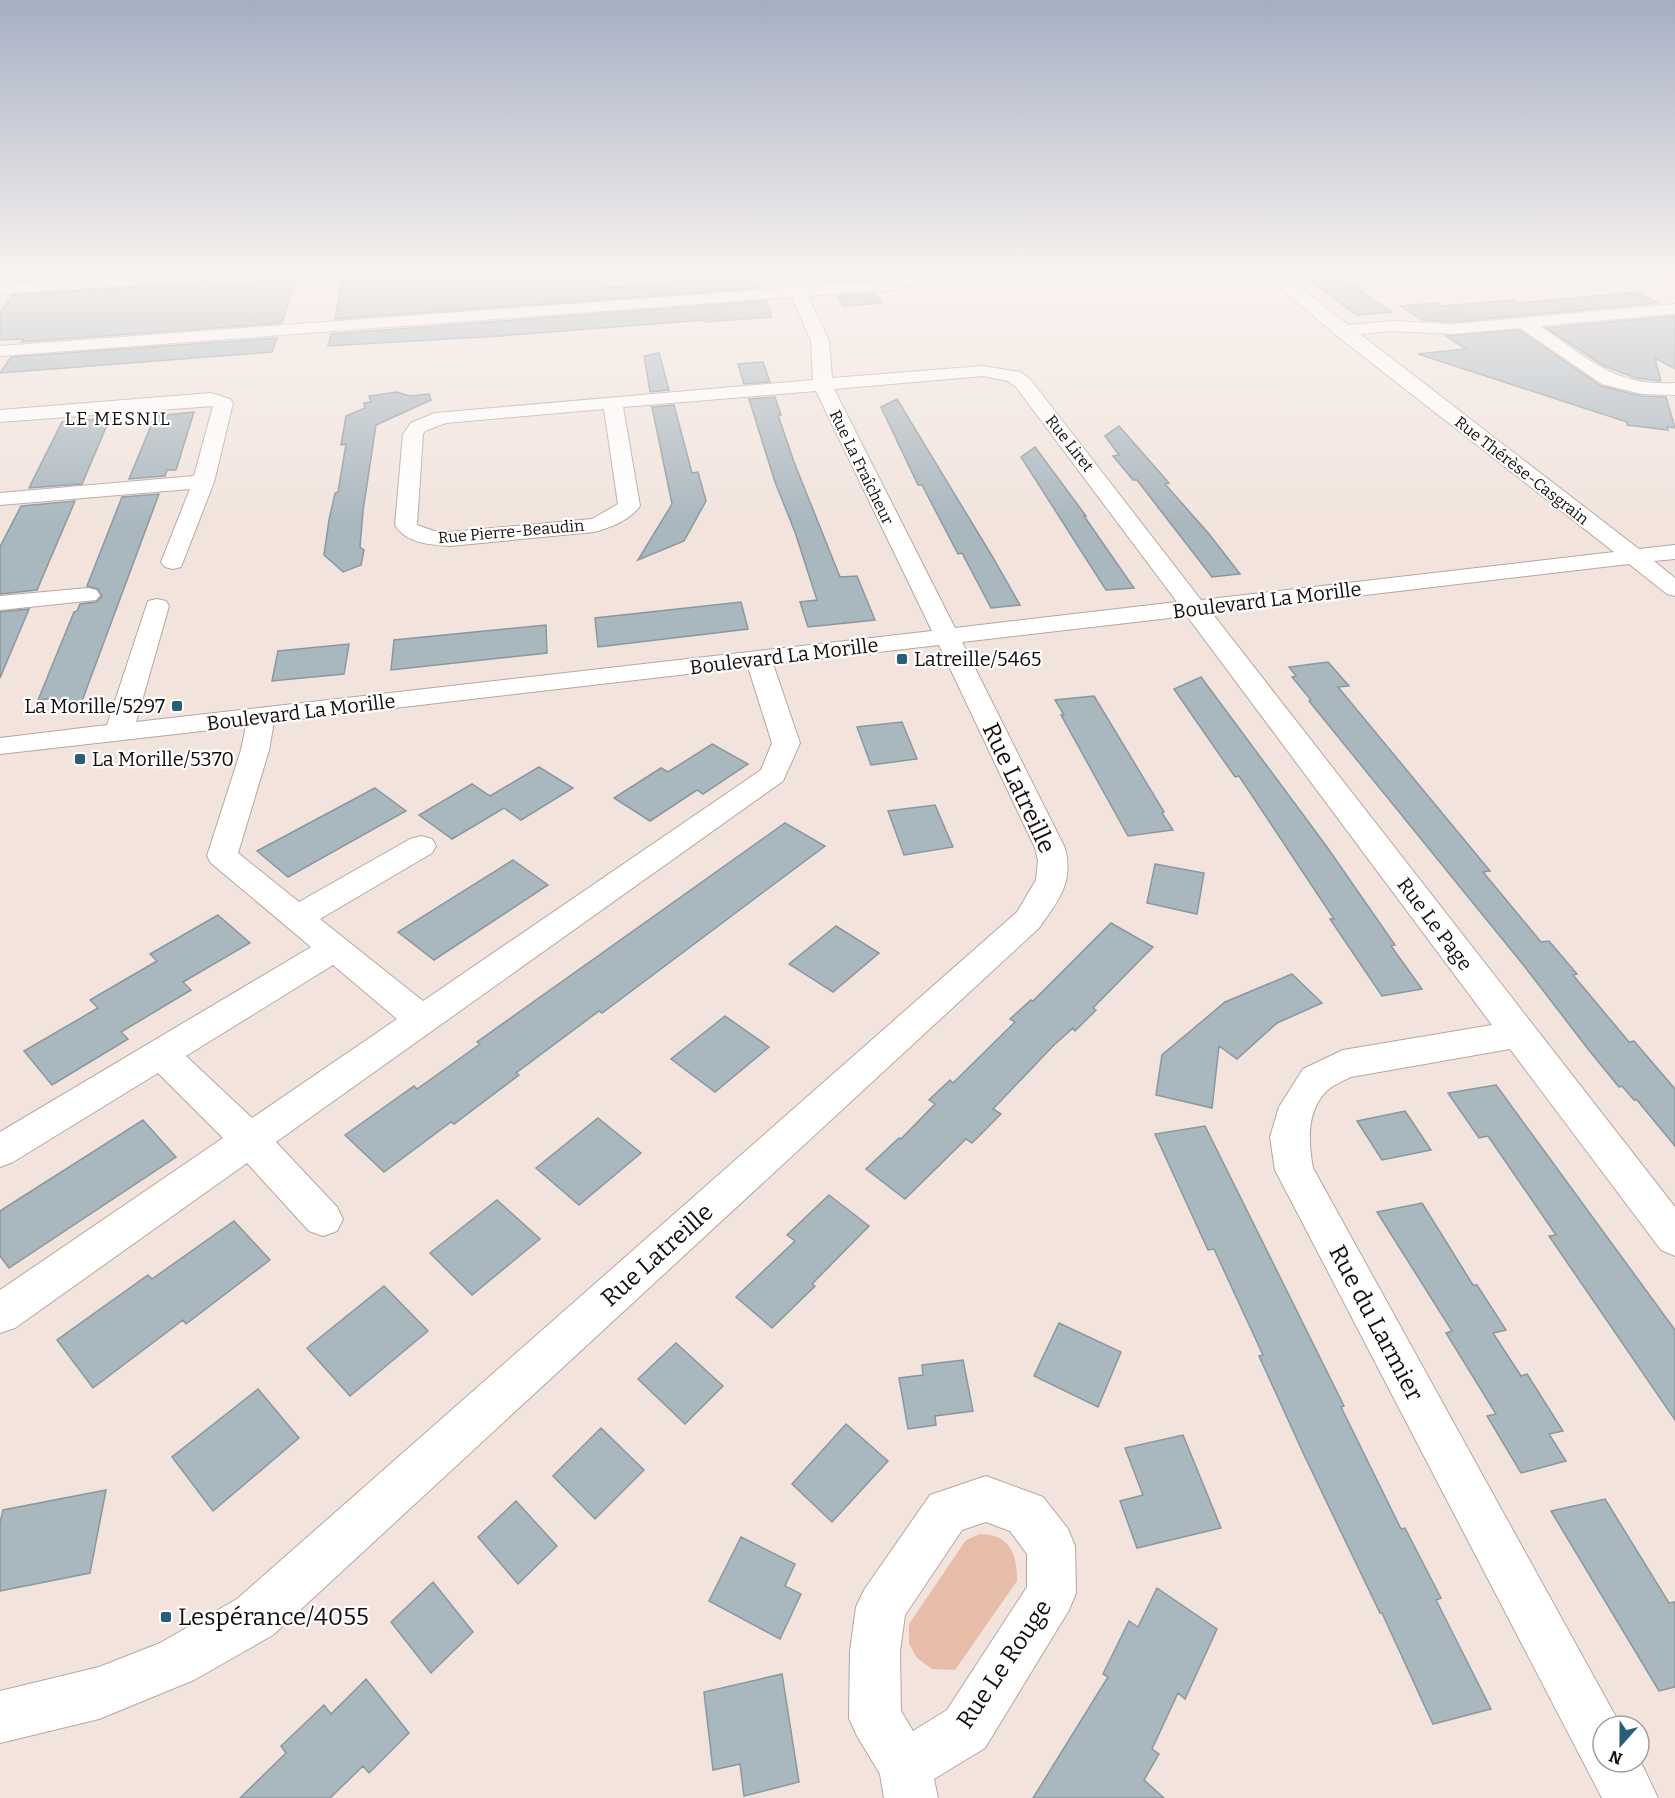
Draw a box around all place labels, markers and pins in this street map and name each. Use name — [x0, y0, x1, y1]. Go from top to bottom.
place label: Latreille/5465 — [914, 647, 1041, 671]
marker: Latreille/5465 — [895, 652, 909, 666]
place label: La Morille/5297 — [24, 694, 165, 718]
marker: La Morille/5297 — [170, 699, 184, 713]
place label: La Morille/5370 — [92, 747, 234, 771]
marker: La Morille/5370 — [73, 752, 87, 766]
place label: Lespérance/4055 — [178, 1603, 369, 1631]
marker: Lespérance/4055 — [159, 1610, 173, 1624]

